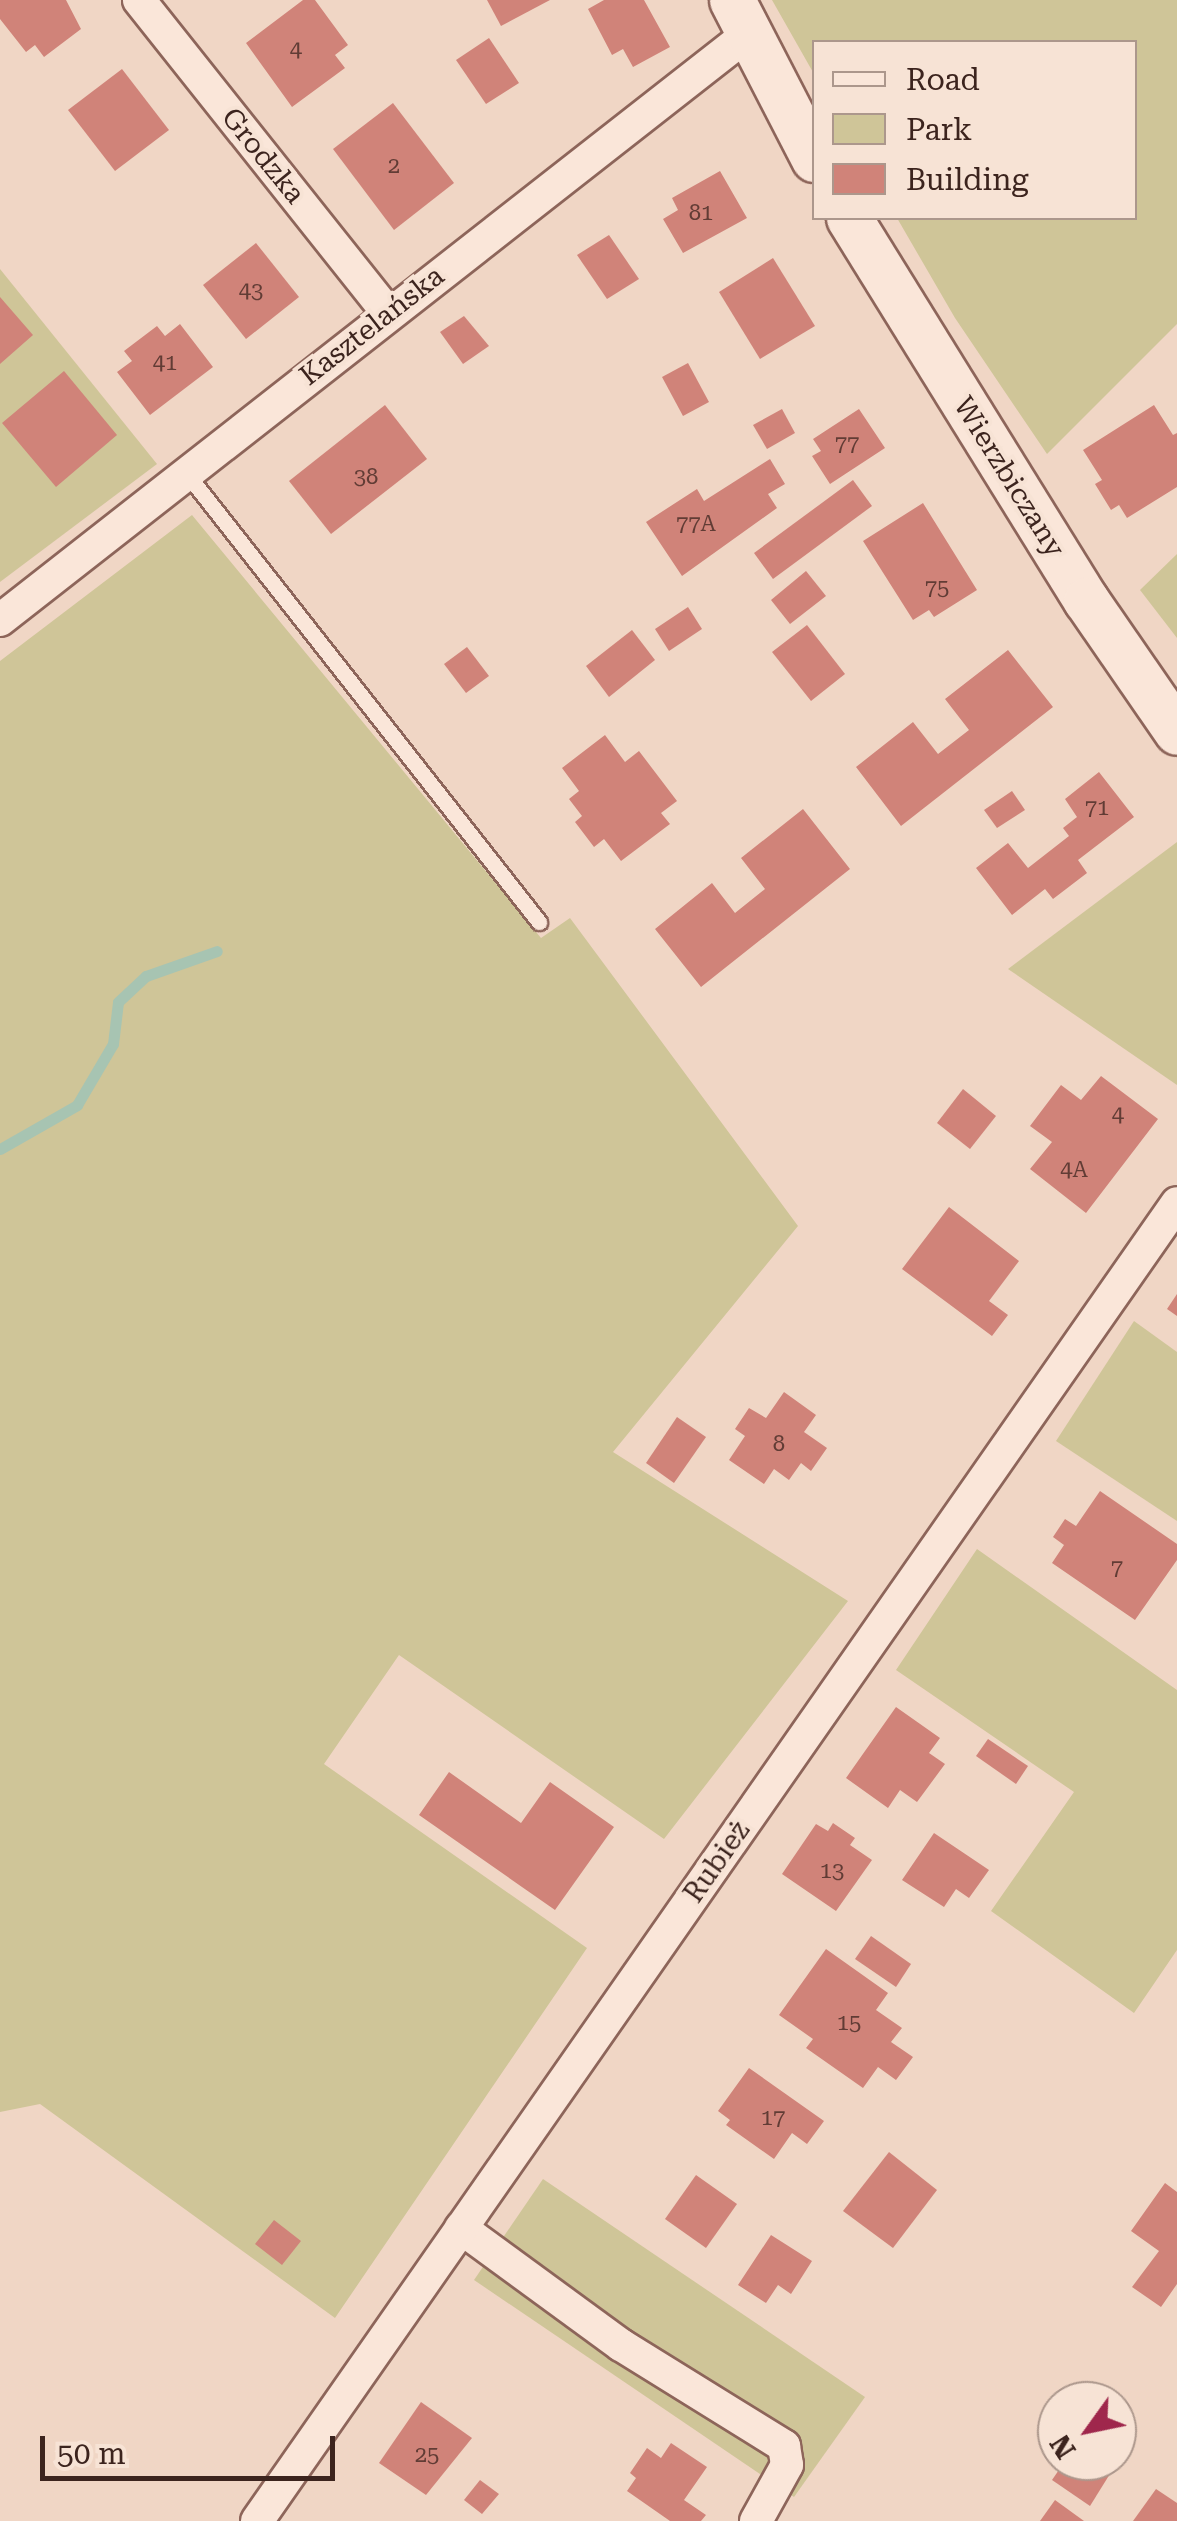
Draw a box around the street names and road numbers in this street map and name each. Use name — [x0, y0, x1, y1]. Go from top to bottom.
street label: Grodzka — [214, 101, 312, 211]
street label: Kasztelańska — [293, 259, 451, 393]
street label: Wierzbiczany — [946, 391, 1072, 563]
street label: Rubież — [677, 1815, 757, 1909]

